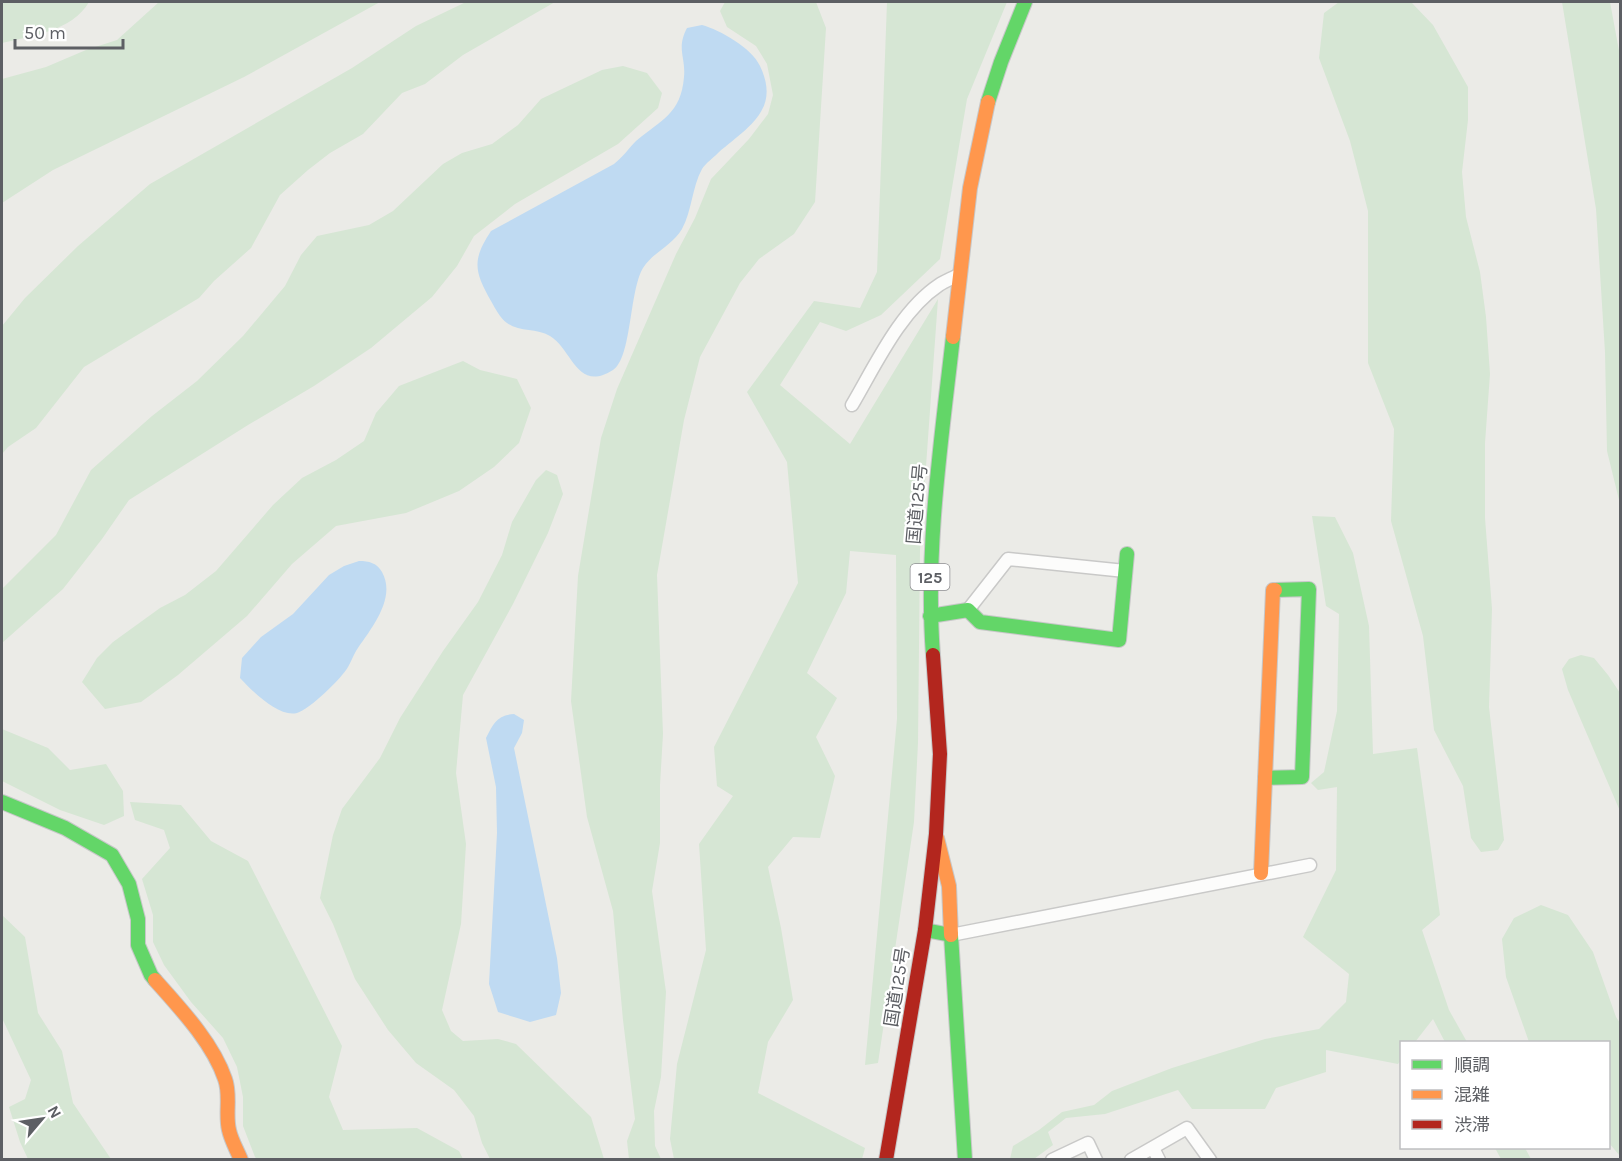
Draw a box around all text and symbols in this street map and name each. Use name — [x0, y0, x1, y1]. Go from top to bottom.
scale bar — [15, 12, 123, 50]
text: 50 m — [24, 22, 66, 44]
street label: 国道125号 — [903, 463, 931, 545]
road number: 125 — [910, 564, 950, 590]
street label: 国道125号 — [880, 946, 914, 1028]
legend — [1400, 1041, 1610, 1149]
text: 順調 — [1454, 1054, 1490, 1076]
text: 混雑 — [1454, 1084, 1490, 1106]
north arrow — [12, 1089, 72, 1149]
text: N — [44, 1102, 66, 1122]
text: 渋滞 — [1454, 1114, 1490, 1136]

